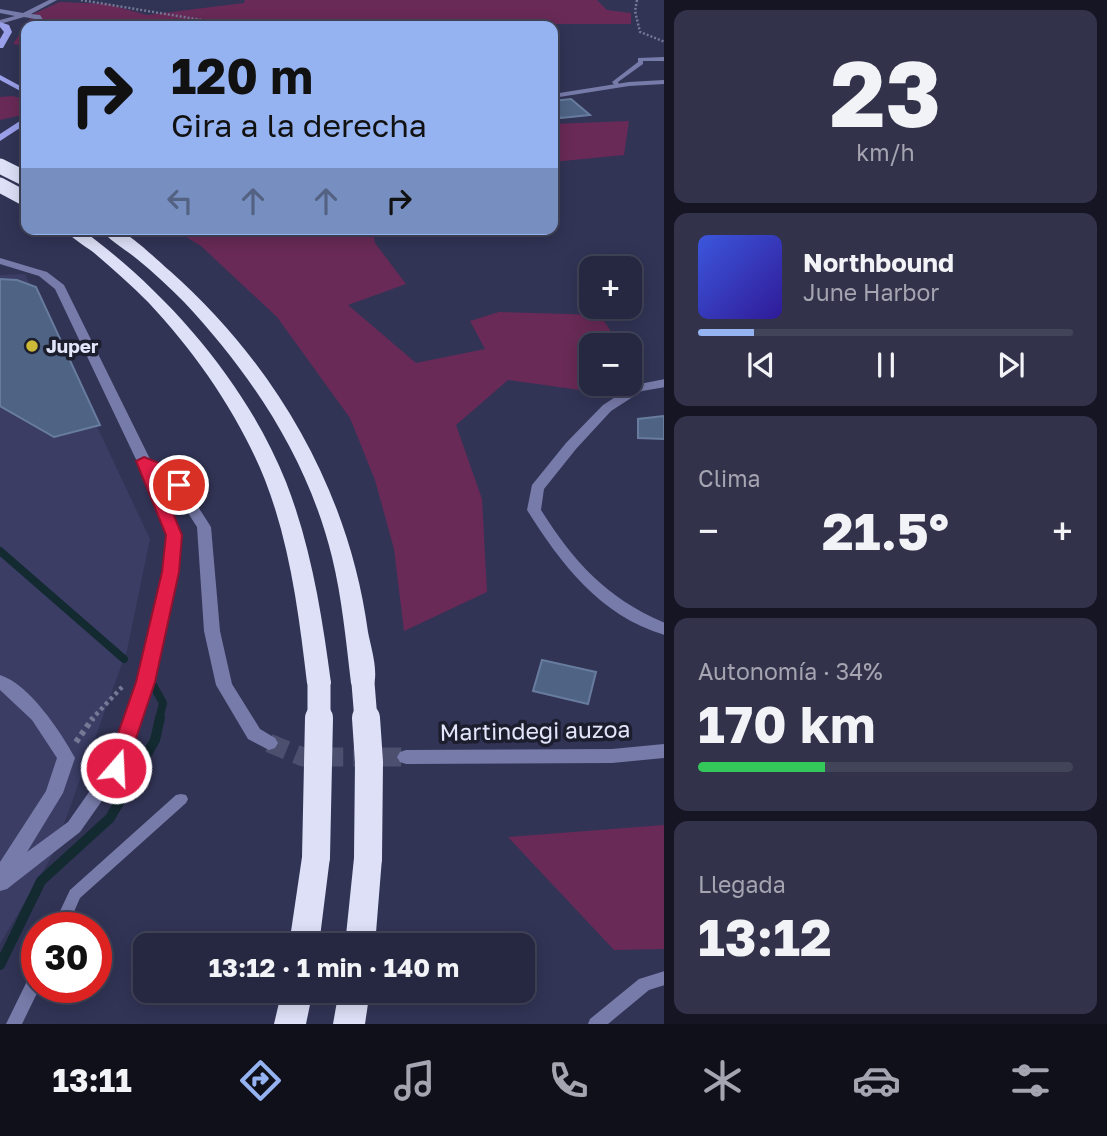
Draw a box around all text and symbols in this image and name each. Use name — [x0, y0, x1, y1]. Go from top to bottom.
text: 23 — [830, 38, 941, 147]
text: 120 m — [171, 46, 313, 105]
icon: right — [56, 49, 147, 140]
text: Gira a la derecha — [171, 106, 427, 144]
text: km/h — [856, 138, 915, 166]
icon: left — [161, 182, 199, 220]
icon: ahead — [234, 182, 272, 220]
icon: ahead — [307, 182, 345, 220]
icon: right — [380, 182, 418, 220]
text: Northbound — [803, 247, 954, 278]
map controls — [579, 256, 642, 396]
button: + — [579, 256, 642, 319]
text: June Harbor — [803, 278, 939, 306]
button: − — [579, 333, 642, 396]
place label: Juper — [46, 334, 99, 357]
marker: Juper — [24, 338, 40, 354]
icon: previous — [742, 346, 780, 384]
icon: pause — [867, 346, 905, 384]
icon: next — [992, 346, 1030, 384]
pin — [149, 455, 209, 515]
text: Clima — [698, 464, 761, 492]
icon: arrive — [160, 466, 198, 504]
text: 21.5° — [822, 499, 949, 561]
text: − — [698, 508, 719, 553]
text: + — [1052, 508, 1073, 553]
text: Autonomía · 34% — [698, 657, 883, 685]
text: 170 km — [698, 692, 876, 754]
street label: Martindegi auzoa — [439, 714, 631, 746]
position arrow — [79, 731, 153, 805]
text: Llegada — [698, 870, 786, 898]
text: 13:12 — [698, 905, 832, 967]
speed limit sign: 30 — [21, 912, 112, 1003]
text: 13:12 · 1 min · 140 m — [209, 952, 459, 983]
icon: directions — [236, 1056, 285, 1105]
icon: music — [390, 1056, 439, 1105]
icon: phone — [544, 1056, 593, 1105]
icon: climate — [698, 1056, 747, 1105]
icon: car — [852, 1056, 901, 1105]
icon: filters — [1006, 1056, 1055, 1105]
text: 13:11 — [52, 1061, 132, 1099]

